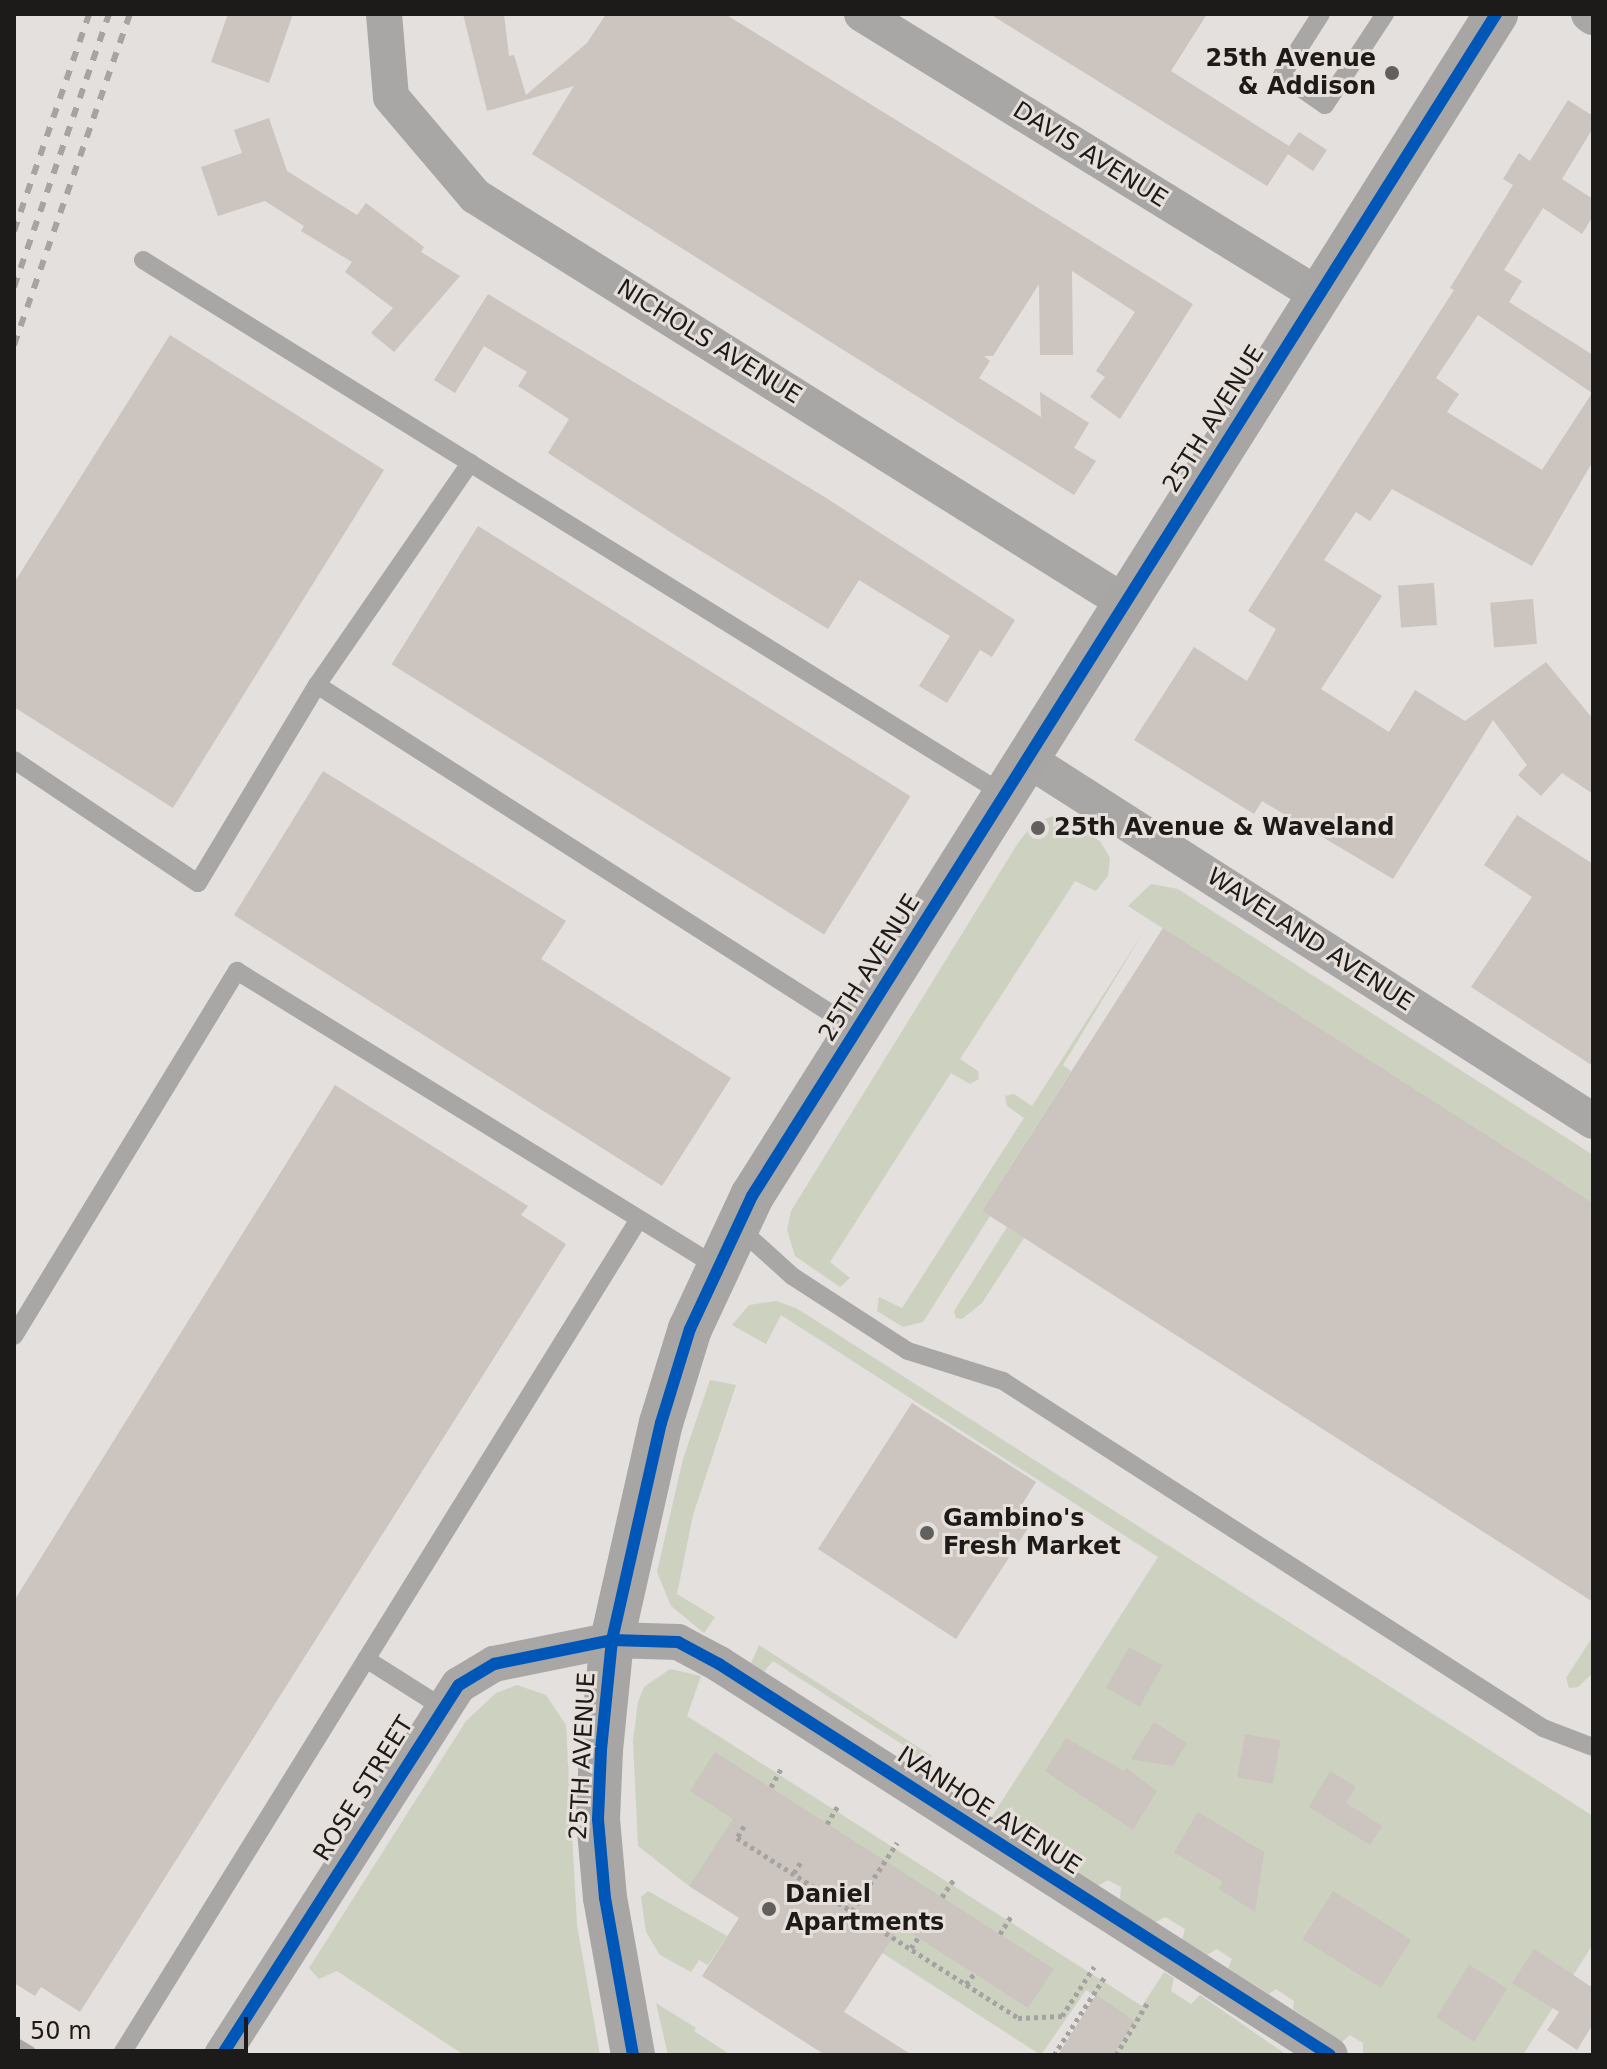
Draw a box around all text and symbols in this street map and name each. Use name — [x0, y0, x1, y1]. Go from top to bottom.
place label: 25th Avenue & Addison — [1206, 45, 1376, 101]
marker: 25th Avenue & Addison — [1383, 64, 1401, 82]
street label: DAVIS AVENUE — [1008, 96, 1172, 214]
street label: NICHOLS AVENUE — [611, 274, 807, 410]
street label: 25TH AVENUE — [1157, 340, 1271, 498]
place label: 25th Avenue & Waveland — [1054, 814, 1394, 842]
marker: 25th Avenue & Waveland — [1029, 819, 1047, 837]
street label: WAVELAND AVENUE — [1201, 862, 1419, 1018]
street label: 25TH AVENUE — [813, 889, 927, 1047]
place label: Gambino's Fresh Market — [943, 1505, 1121, 1561]
marker: Gambino's Fresh Market — [918, 1524, 936, 1542]
street label: 25TH AVENUE — [564, 1671, 602, 1841]
street label: ROSE STREET — [308, 1711, 420, 1867]
street label: IVANHOE AVENUE — [892, 1741, 1086, 1881]
place label: Daniel Apartments — [785, 1881, 944, 1937]
marker: Daniel Apartments — [760, 1900, 778, 1918]
scale bar — [20, 2001, 252, 2051]
text: 50 m — [30, 2017, 92, 2045]

